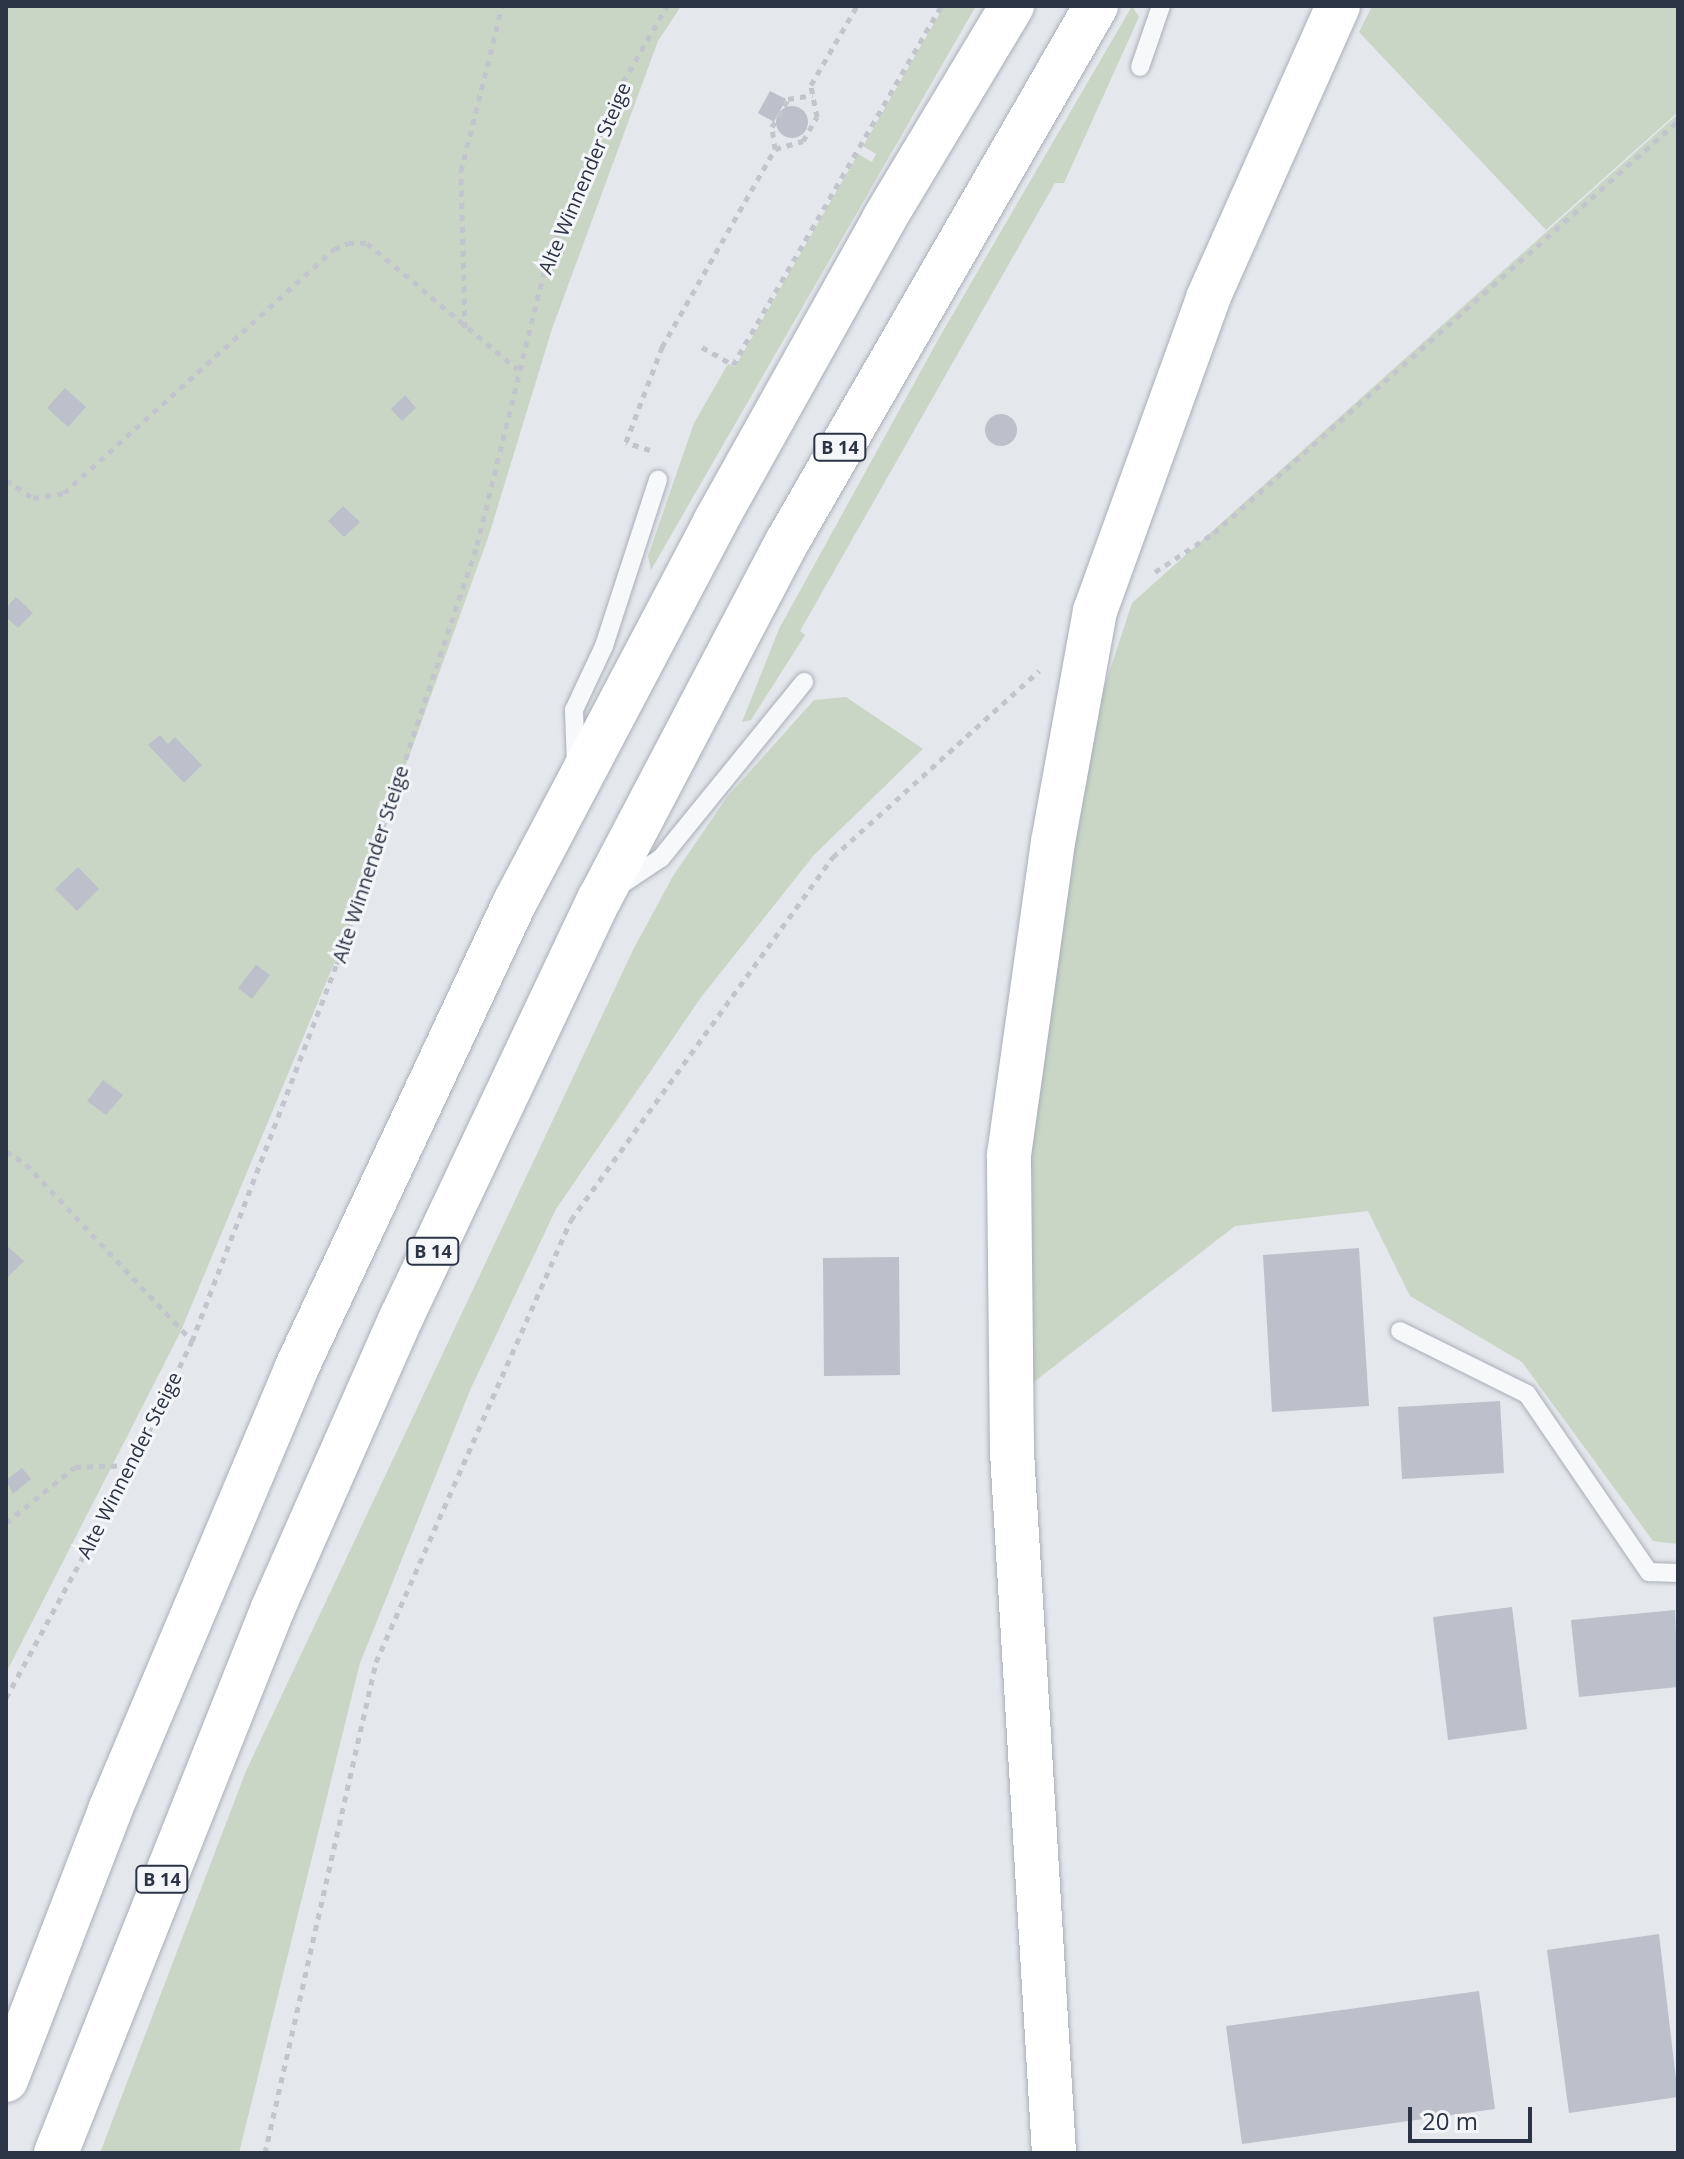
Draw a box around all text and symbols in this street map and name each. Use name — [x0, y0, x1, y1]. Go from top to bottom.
street label: Alte Winnender Steige — [533, 78, 635, 278]
road number: B 14 — [812, 433, 868, 461]
street label: Alte Winnender Steige — [327, 762, 413, 966]
road number: B 14 — [405, 1237, 461, 1265]
street label: Alte Winnender Steige — [72, 1368, 186, 1562]
road number: B 14 — [134, 1865, 190, 1893]
scale bar — [1412, 2091, 1536, 2141]
text: 20 m — [1422, 2104, 1478, 2137]

